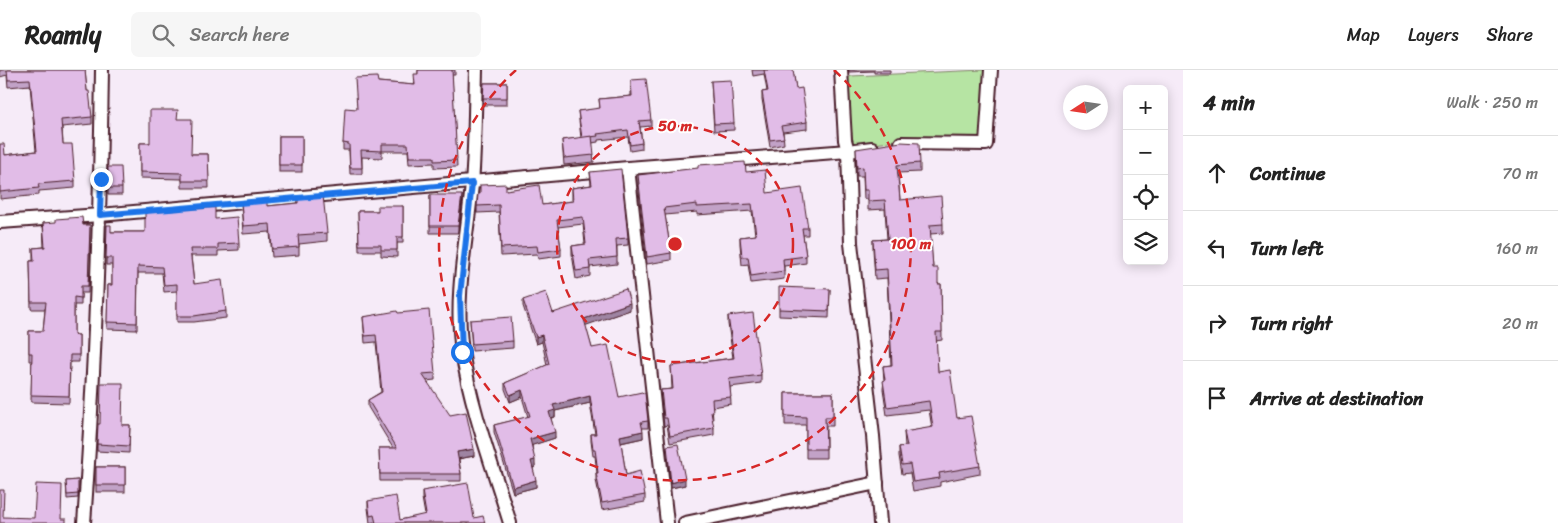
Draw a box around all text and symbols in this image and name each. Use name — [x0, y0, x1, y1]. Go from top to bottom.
search box — [131, 12, 481, 57]
text: Roamly — [25, 14, 101, 56]
text: Search here — [189, 18, 289, 51]
text: Map — [1347, 19, 1380, 51]
text: Layers — [1408, 19, 1459, 51]
text: Share — [1487, 19, 1533, 51]
icon: search — [149, 21, 177, 49]
text: 4 min — [1203, 84, 1255, 122]
north arrow — [1063, 85, 1108, 130]
map controls — [1123, 85, 1168, 265]
button: + — [1123, 85, 1168, 130]
text: Walk · 250 m — [1446, 88, 1538, 117]
text: 50 m — [658, 113, 693, 139]
button: − — [1123, 130, 1168, 175]
text: Continue — [1250, 157, 1326, 190]
icon: ahead — [1203, 159, 1231, 187]
text: 70 m — [1502, 159, 1538, 188]
route end — [90, 168, 113, 191]
button: locate — [1123, 175, 1168, 220]
button: layers — [1123, 220, 1168, 265]
text: 100 m — [891, 231, 932, 257]
text: Turn left — [1250, 232, 1323, 265]
icon: left — [1203, 234, 1231, 262]
text: 160 m — [1495, 234, 1538, 263]
centre of rings — [666, 235, 684, 253]
text: Turn right — [1250, 307, 1332, 340]
icon: right — [1203, 309, 1231, 337]
text: 20 m — [1502, 309, 1538, 338]
route start — [451, 341, 474, 364]
text: Arrive at destination — [1250, 382, 1423, 415]
icon: arrive — [1203, 384, 1231, 412]

